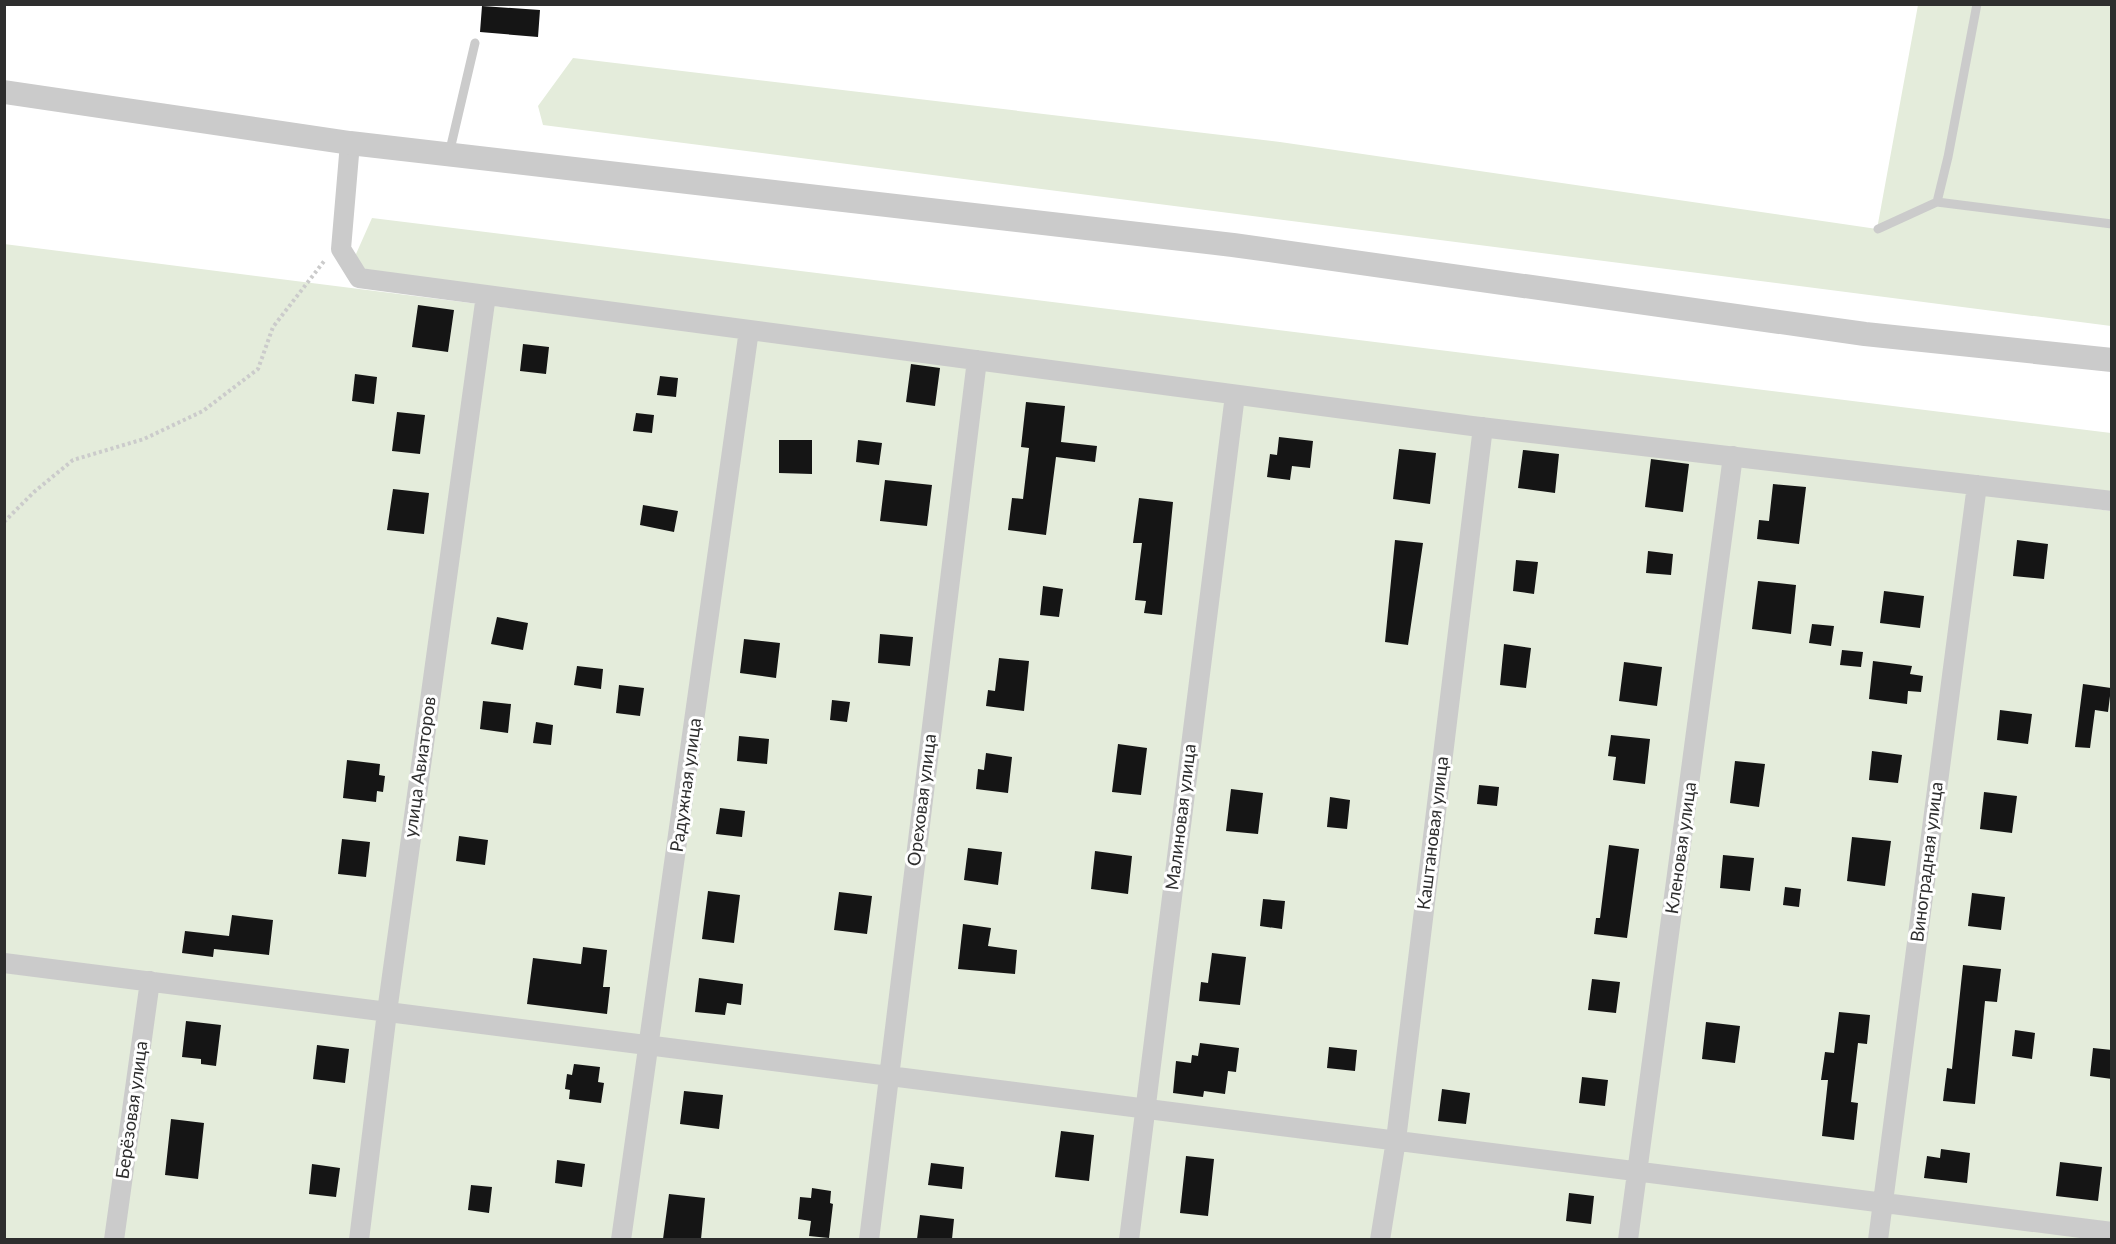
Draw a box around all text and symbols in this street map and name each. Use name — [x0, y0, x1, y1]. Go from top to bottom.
street label: улица Авиаторов — [398, 695, 440, 839]
street label: Радужная улица — [665, 716, 705, 853]
street label: Ореховая улица — [902, 733, 940, 867]
street label: Малиновая улица — [1160, 743, 1200, 891]
street label: Каштановая улица — [1412, 755, 1452, 911]
street label: Кленовая улица — [1660, 780, 1700, 915]
street label: Виноградная улица — [1905, 780, 1947, 943]
street label: Берёзовая улица — [110, 1039, 152, 1180]

